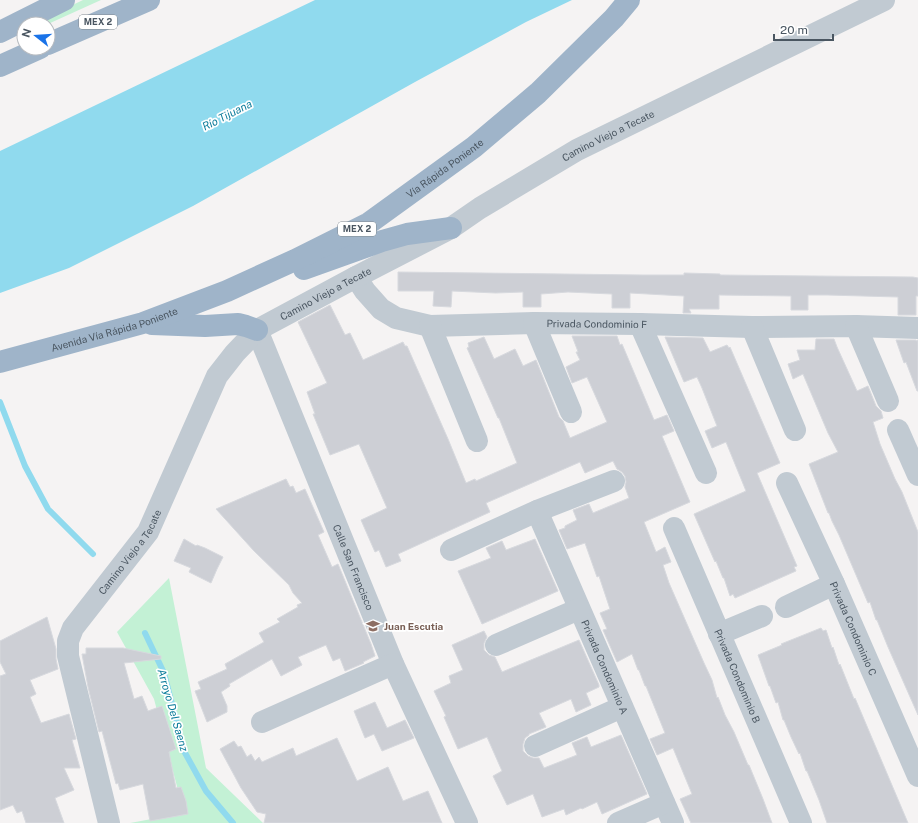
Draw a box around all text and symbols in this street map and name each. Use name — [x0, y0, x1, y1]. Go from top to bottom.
road number: MEX 2 — [79, 15, 117, 29]
north arrow — [16, 16, 56, 56]
scale bar — [774, 16, 833, 42]
text: 20 m — [780, 23, 808, 37]
text: N — [19, 27, 33, 39]
water label: Río Tijuana — [200, 97, 254, 133]
street label: Camino Viejo a Tecate — [560, 107, 656, 164]
street label: Vía Rápida Poniente — [404, 136, 486, 200]
road number: MEX 2 — [338, 222, 376, 236]
street label: Camino Viejo a Tecate — [278, 264, 373, 323]
street label: Avenida Vía Rápida Poniente — [50, 304, 180, 354]
street label: Privada Condominio F — [546, 317, 647, 330]
street label: Camino Viejo a Tecate — [96, 507, 163, 597]
street label: Calle San Francisco — [331, 522, 376, 612]
street label: Privada Condominio C — [828, 580, 879, 678]
school or university icon: Juan Escutia — [365, 618, 381, 634]
street label: Privada Condominio A — [579, 618, 631, 716]
place label: Juan Escutia — [384, 620, 444, 632]
street label: Privada Condominio B — [712, 627, 763, 725]
water label: Arroyo Del Saenz — [155, 667, 191, 753]

